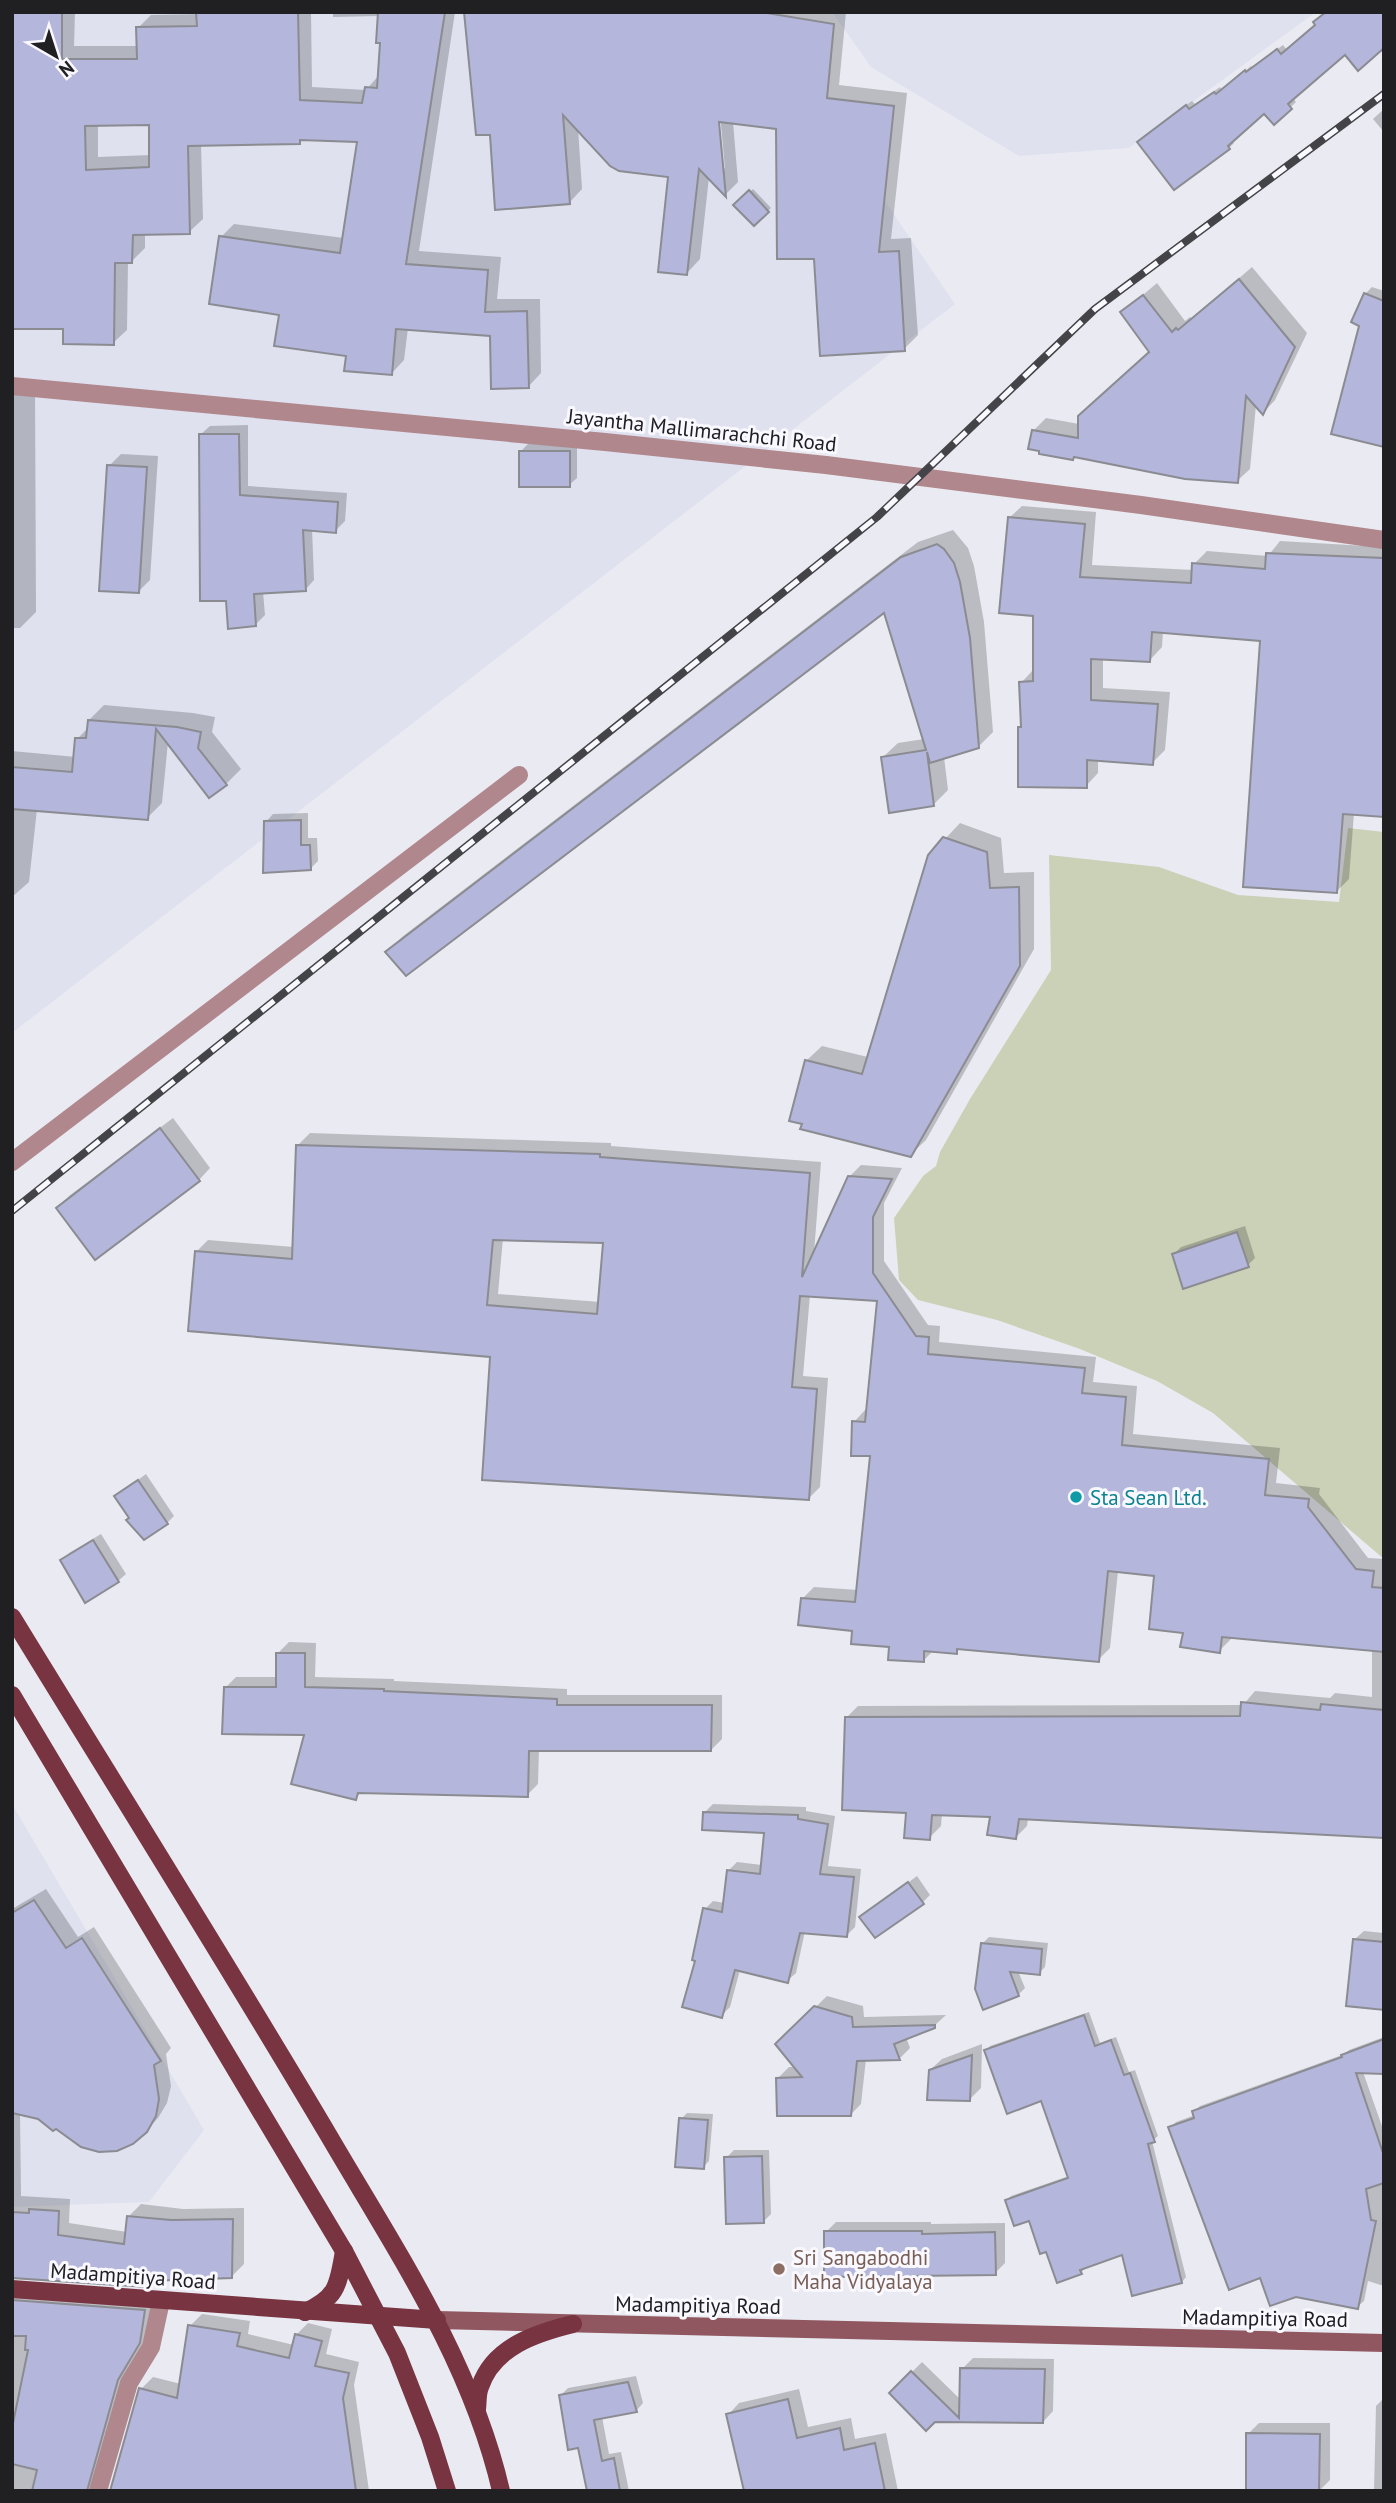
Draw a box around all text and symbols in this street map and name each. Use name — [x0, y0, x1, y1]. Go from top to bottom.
north arrow — [21, 21, 91, 91]
text: N — [54, 56, 79, 82]
street label: Jayantha Mallimarachchi Road — [565, 402, 838, 458]
place label: Sta Sean Ltd. — [1090, 1484, 1206, 1511]
marker: Sta Sean Ltd. — [1068, 1489, 1084, 1505]
place label: Sri Sangabodhi Maha Vidyalaya — [793, 2244, 933, 2295]
street label: Madampitiya Road — [49, 2257, 217, 2295]
marker: Sri Sangabodhi Maha Vidyalaya — [771, 2261, 787, 2277]
street label: Madampitiya Road — [615, 2290, 781, 2320]
street label: Madampitiya Road — [1182, 2303, 1348, 2333]

